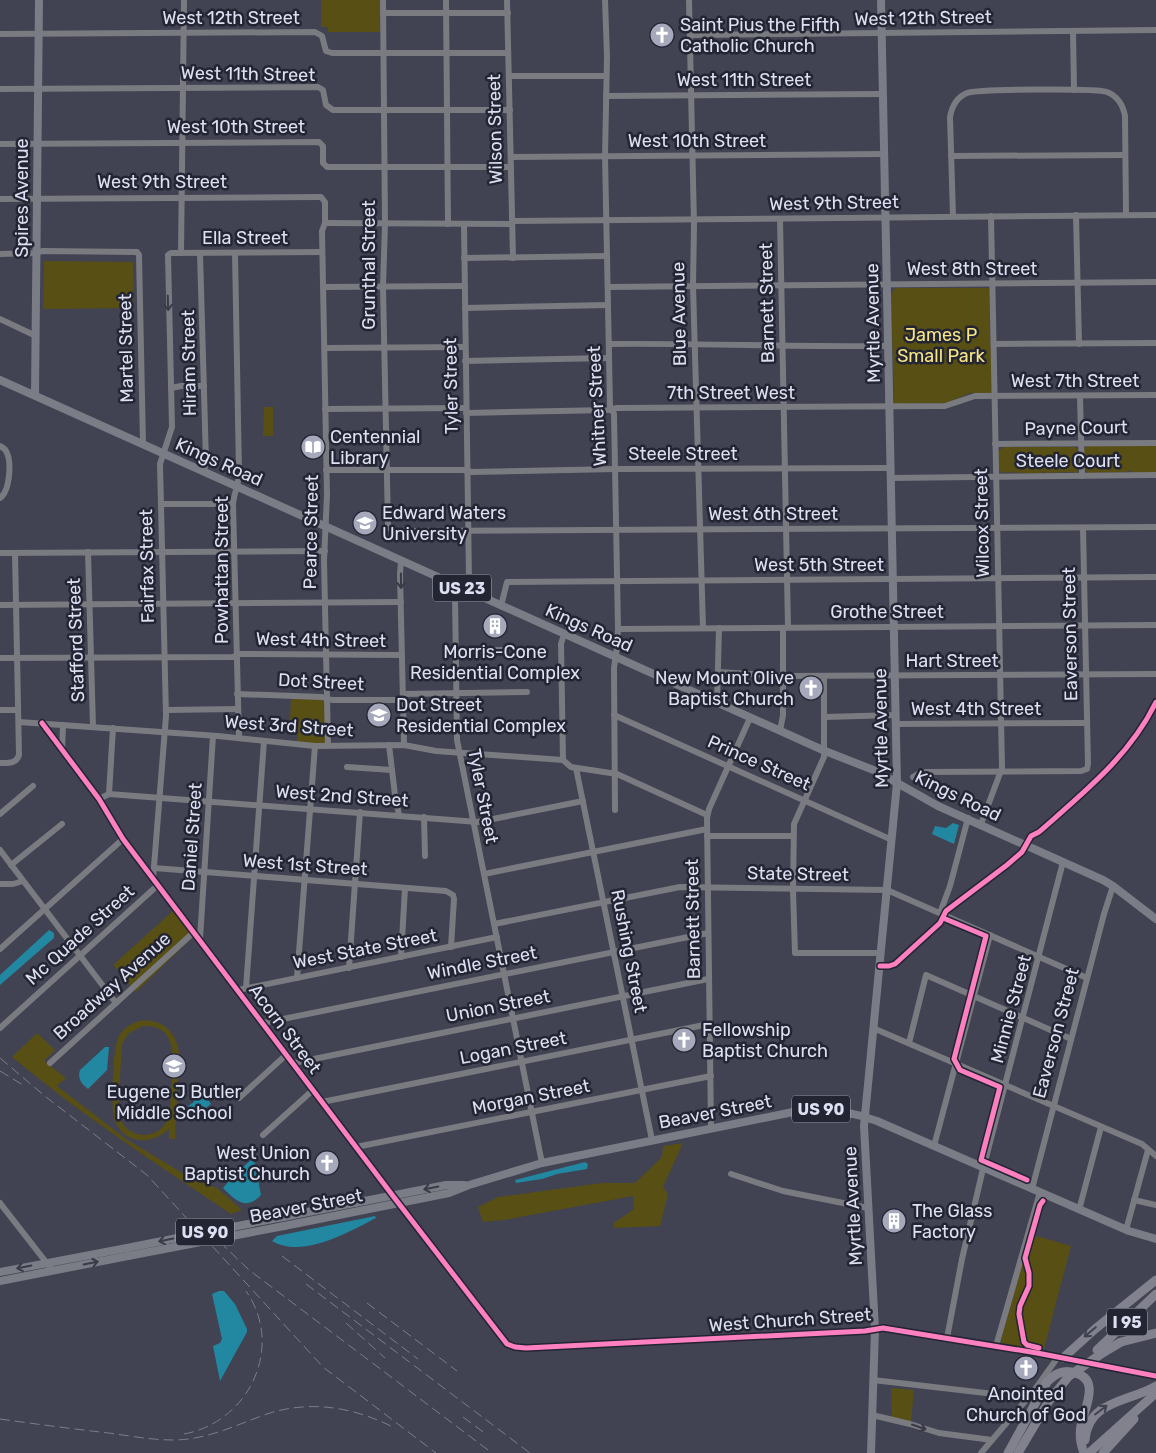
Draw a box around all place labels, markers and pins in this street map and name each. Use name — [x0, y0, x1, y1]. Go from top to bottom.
place label: Saint Pius the Fifth Catholic Church — [680, 14, 840, 57]
church icon: Saint Pius the Fifth Catholic Church — [649, 22, 675, 48]
place label: Centennial Library — [330, 426, 420, 469]
library icon: Centennial Library — [300, 434, 326, 460]
place label: Edward Waters University — [382, 502, 506, 545]
school or university icon: Edward Waters University — [352, 510, 378, 536]
building icon: Morris-Cone Residential Complex — [482, 613, 508, 639]
place label: Morris-Cone Residential Complex — [410, 641, 580, 684]
place label: New Mount Olive Baptist Church — [655, 667, 794, 710]
church icon: New Mount Olive Baptist Church — [798, 675, 824, 701]
place label: Dot Street Residential Complex — [396, 694, 566, 737]
school or university icon: Dot Street Residential Complex — [366, 702, 392, 728]
place label: Fellowship Baptist Church — [702, 1019, 828, 1062]
church icon: Fellowship Baptist Church — [671, 1027, 697, 1053]
school or university icon: Eugene J Butler Middle School — [161, 1053, 187, 1079]
place label: Eugene J Butler Middle School — [107, 1081, 242, 1124]
place label: West Union Baptist Church — [184, 1142, 310, 1185]
church icon: West Union Baptist Church — [314, 1150, 340, 1176]
place label: The Glass Factory — [912, 1200, 992, 1243]
building icon: The Glass Factory — [881, 1208, 907, 1234]
church icon: Anointed Church of God — [1013, 1355, 1039, 1381]
place label: Anointed Church of God — [966, 1383, 1086, 1426]

